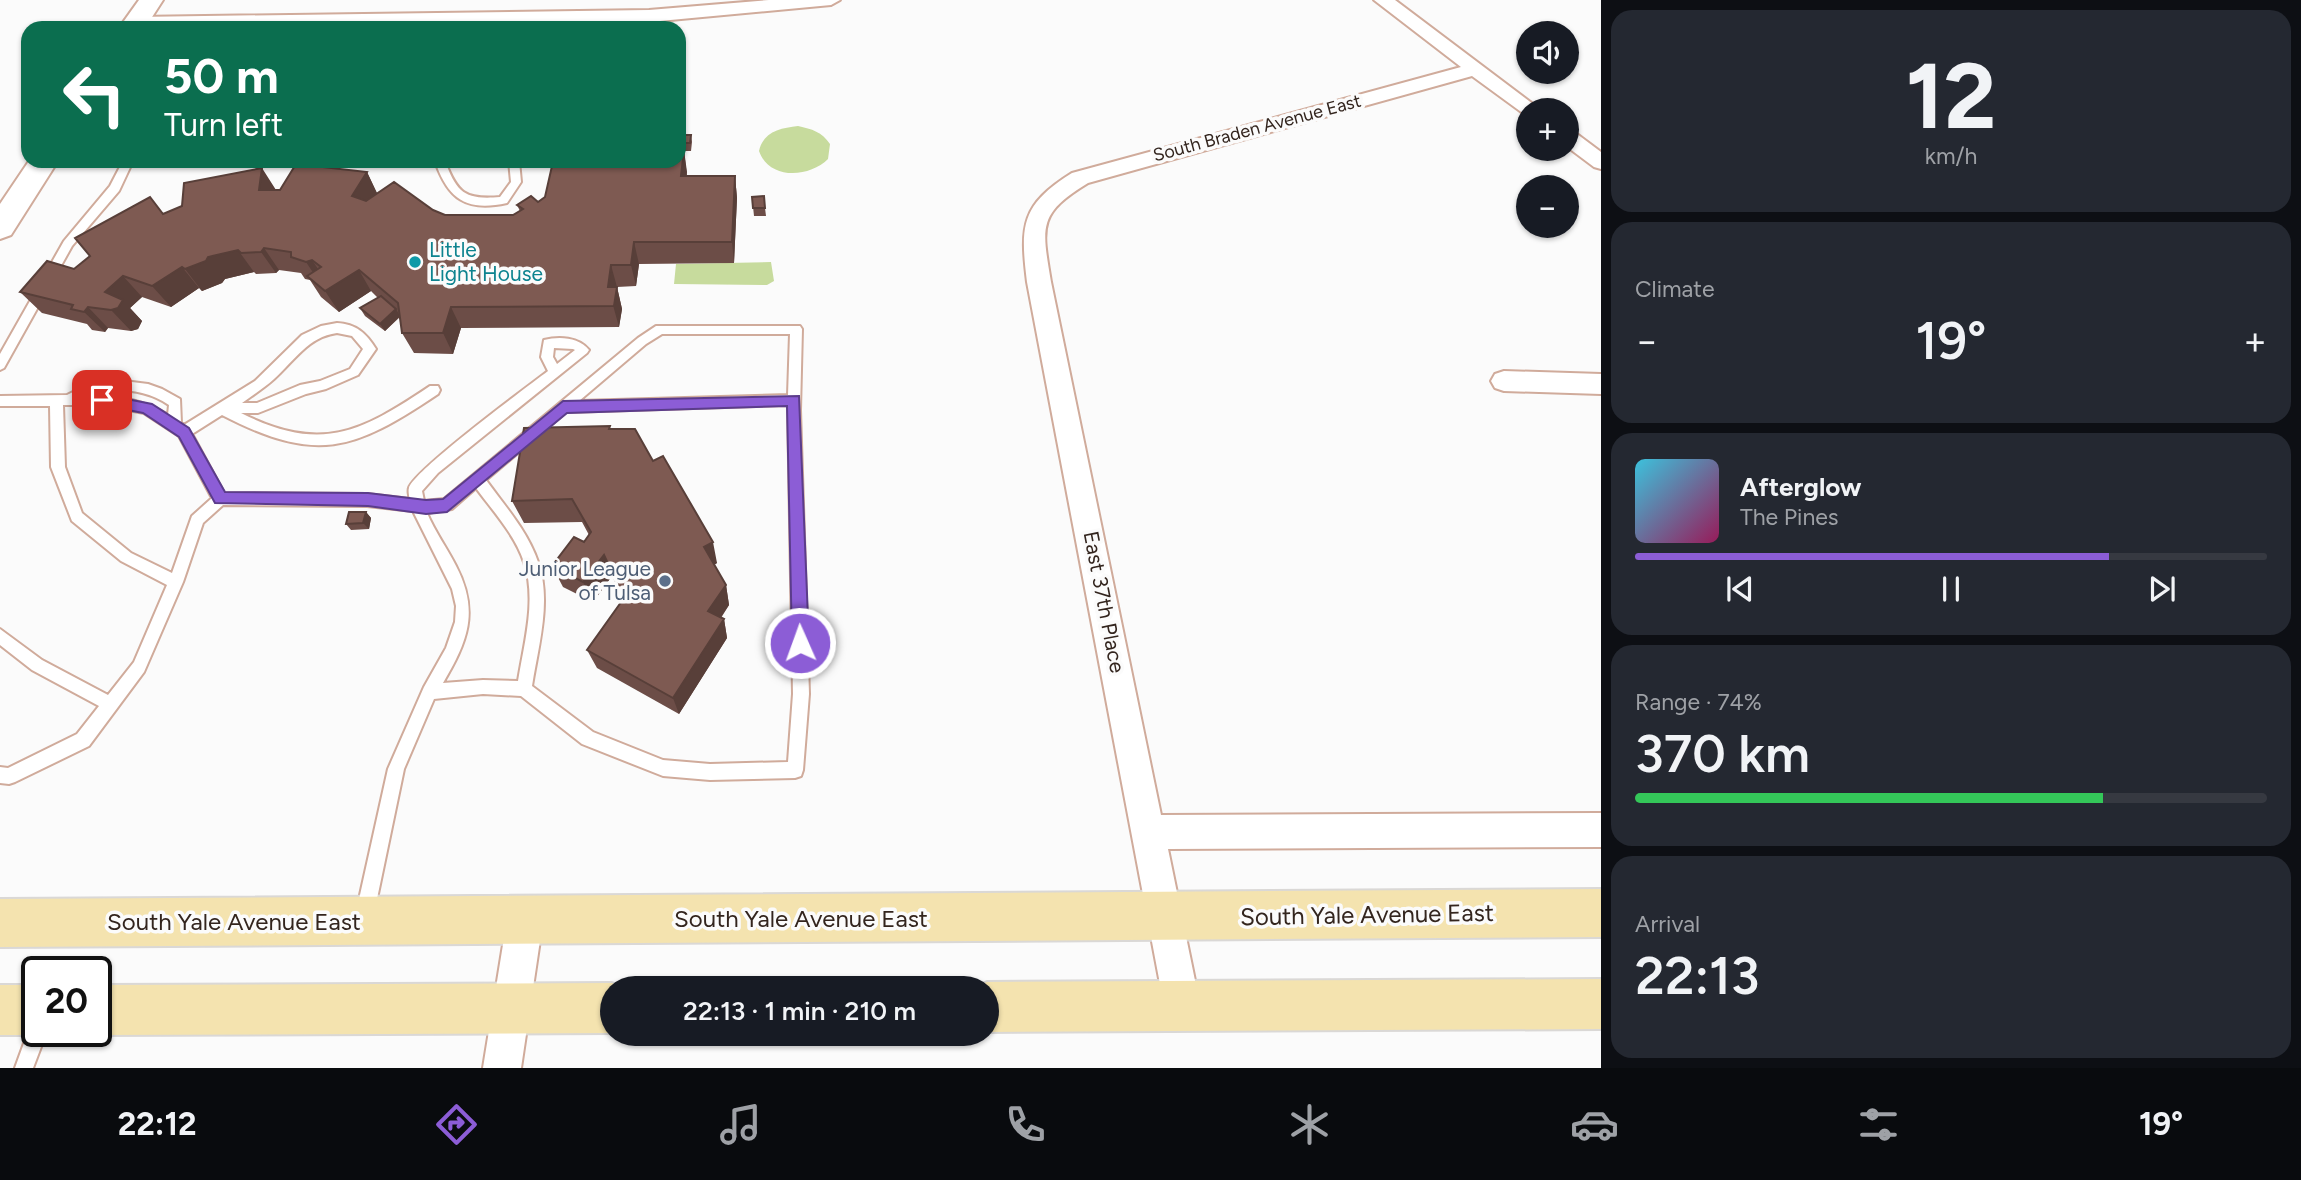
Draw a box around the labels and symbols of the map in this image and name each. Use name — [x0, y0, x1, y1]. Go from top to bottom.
street label: South Braden Avenue East — [1151, 90, 1364, 166]
place label: Little Light House — [429, 237, 543, 286]
marker: Little Light House — [407, 254, 423, 270]
pin — [72, 370, 132, 430]
street label: East 37th Place — [1078, 529, 1130, 675]
place label: Junior League of Tulsa — [519, 556, 651, 605]
marker: Junior League of Tulsa — [657, 573, 673, 589]
position arrow — [763, 606, 837, 680]
street label: South Yale Avenue East — [1240, 898, 1494, 931]
street label: South Yale Avenue East — [674, 904, 928, 933]
street label: South Yale Avenue East — [107, 907, 361, 936]
speed limit sign: 20 — [21, 956, 112, 1047]

